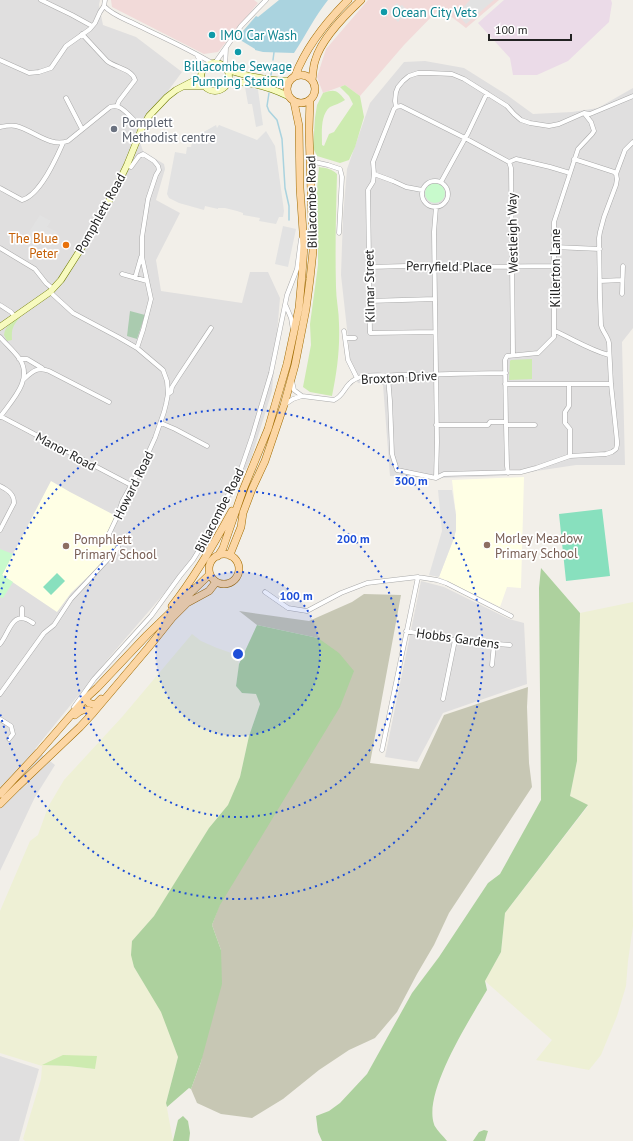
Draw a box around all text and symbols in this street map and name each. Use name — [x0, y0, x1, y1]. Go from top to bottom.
place label: Ocean City Vets — [392, 4, 477, 21]
marker: Ocean City Vets — [379, 7, 389, 17]
scale bar — [489, 16, 571, 42]
text: 100 m — [495, 22, 528, 37]
place label: IMO Car Wash — [220, 27, 297, 44]
marker: IMO Car Wash — [207, 30, 217, 40]
marker: Billacombe Sewage Pumping Station — [233, 47, 243, 57]
place label: Billacombe Sewage Pumping Station — [184, 58, 292, 90]
place label: Pomplett Methodist centre — [122, 114, 216, 146]
marker: Pomplett Methodist centre — [109, 124, 119, 134]
street label: Billacombe Road — [302, 155, 321, 249]
street label: Pomphlett Road — [72, 170, 129, 256]
street label: Westleigh Way — [503, 193, 522, 273]
street label: Killerton Lane — [547, 229, 564, 307]
place label: The Blue Peter — [9, 230, 59, 262]
marker: The Blue Peter — [61, 240, 71, 250]
street label: Kilmar Street — [360, 249, 379, 323]
street label: Perryfield Place — [406, 257, 492, 276]
street label: Broxton Drive — [360, 367, 438, 388]
street label: Manor Road — [33, 428, 99, 474]
street label: Howard Road — [110, 448, 157, 522]
street label: Billacombe Road — [191, 465, 248, 555]
text: 300 m — [394, 473, 428, 488]
place label: Morley Meadow Primary School — [495, 530, 583, 562]
place label: Pomphlett Primary School — [74, 531, 157, 563]
text: 200 m — [336, 531, 370, 546]
marker: Morley Meadow Primary School — [482, 540, 492, 550]
marker: Pomphlett Primary School — [61, 541, 71, 551]
text: 100 m — [279, 588, 313, 603]
street label: Hobbs Gardens — [415, 624, 501, 653]
centre of rings — [231, 647, 245, 661]

